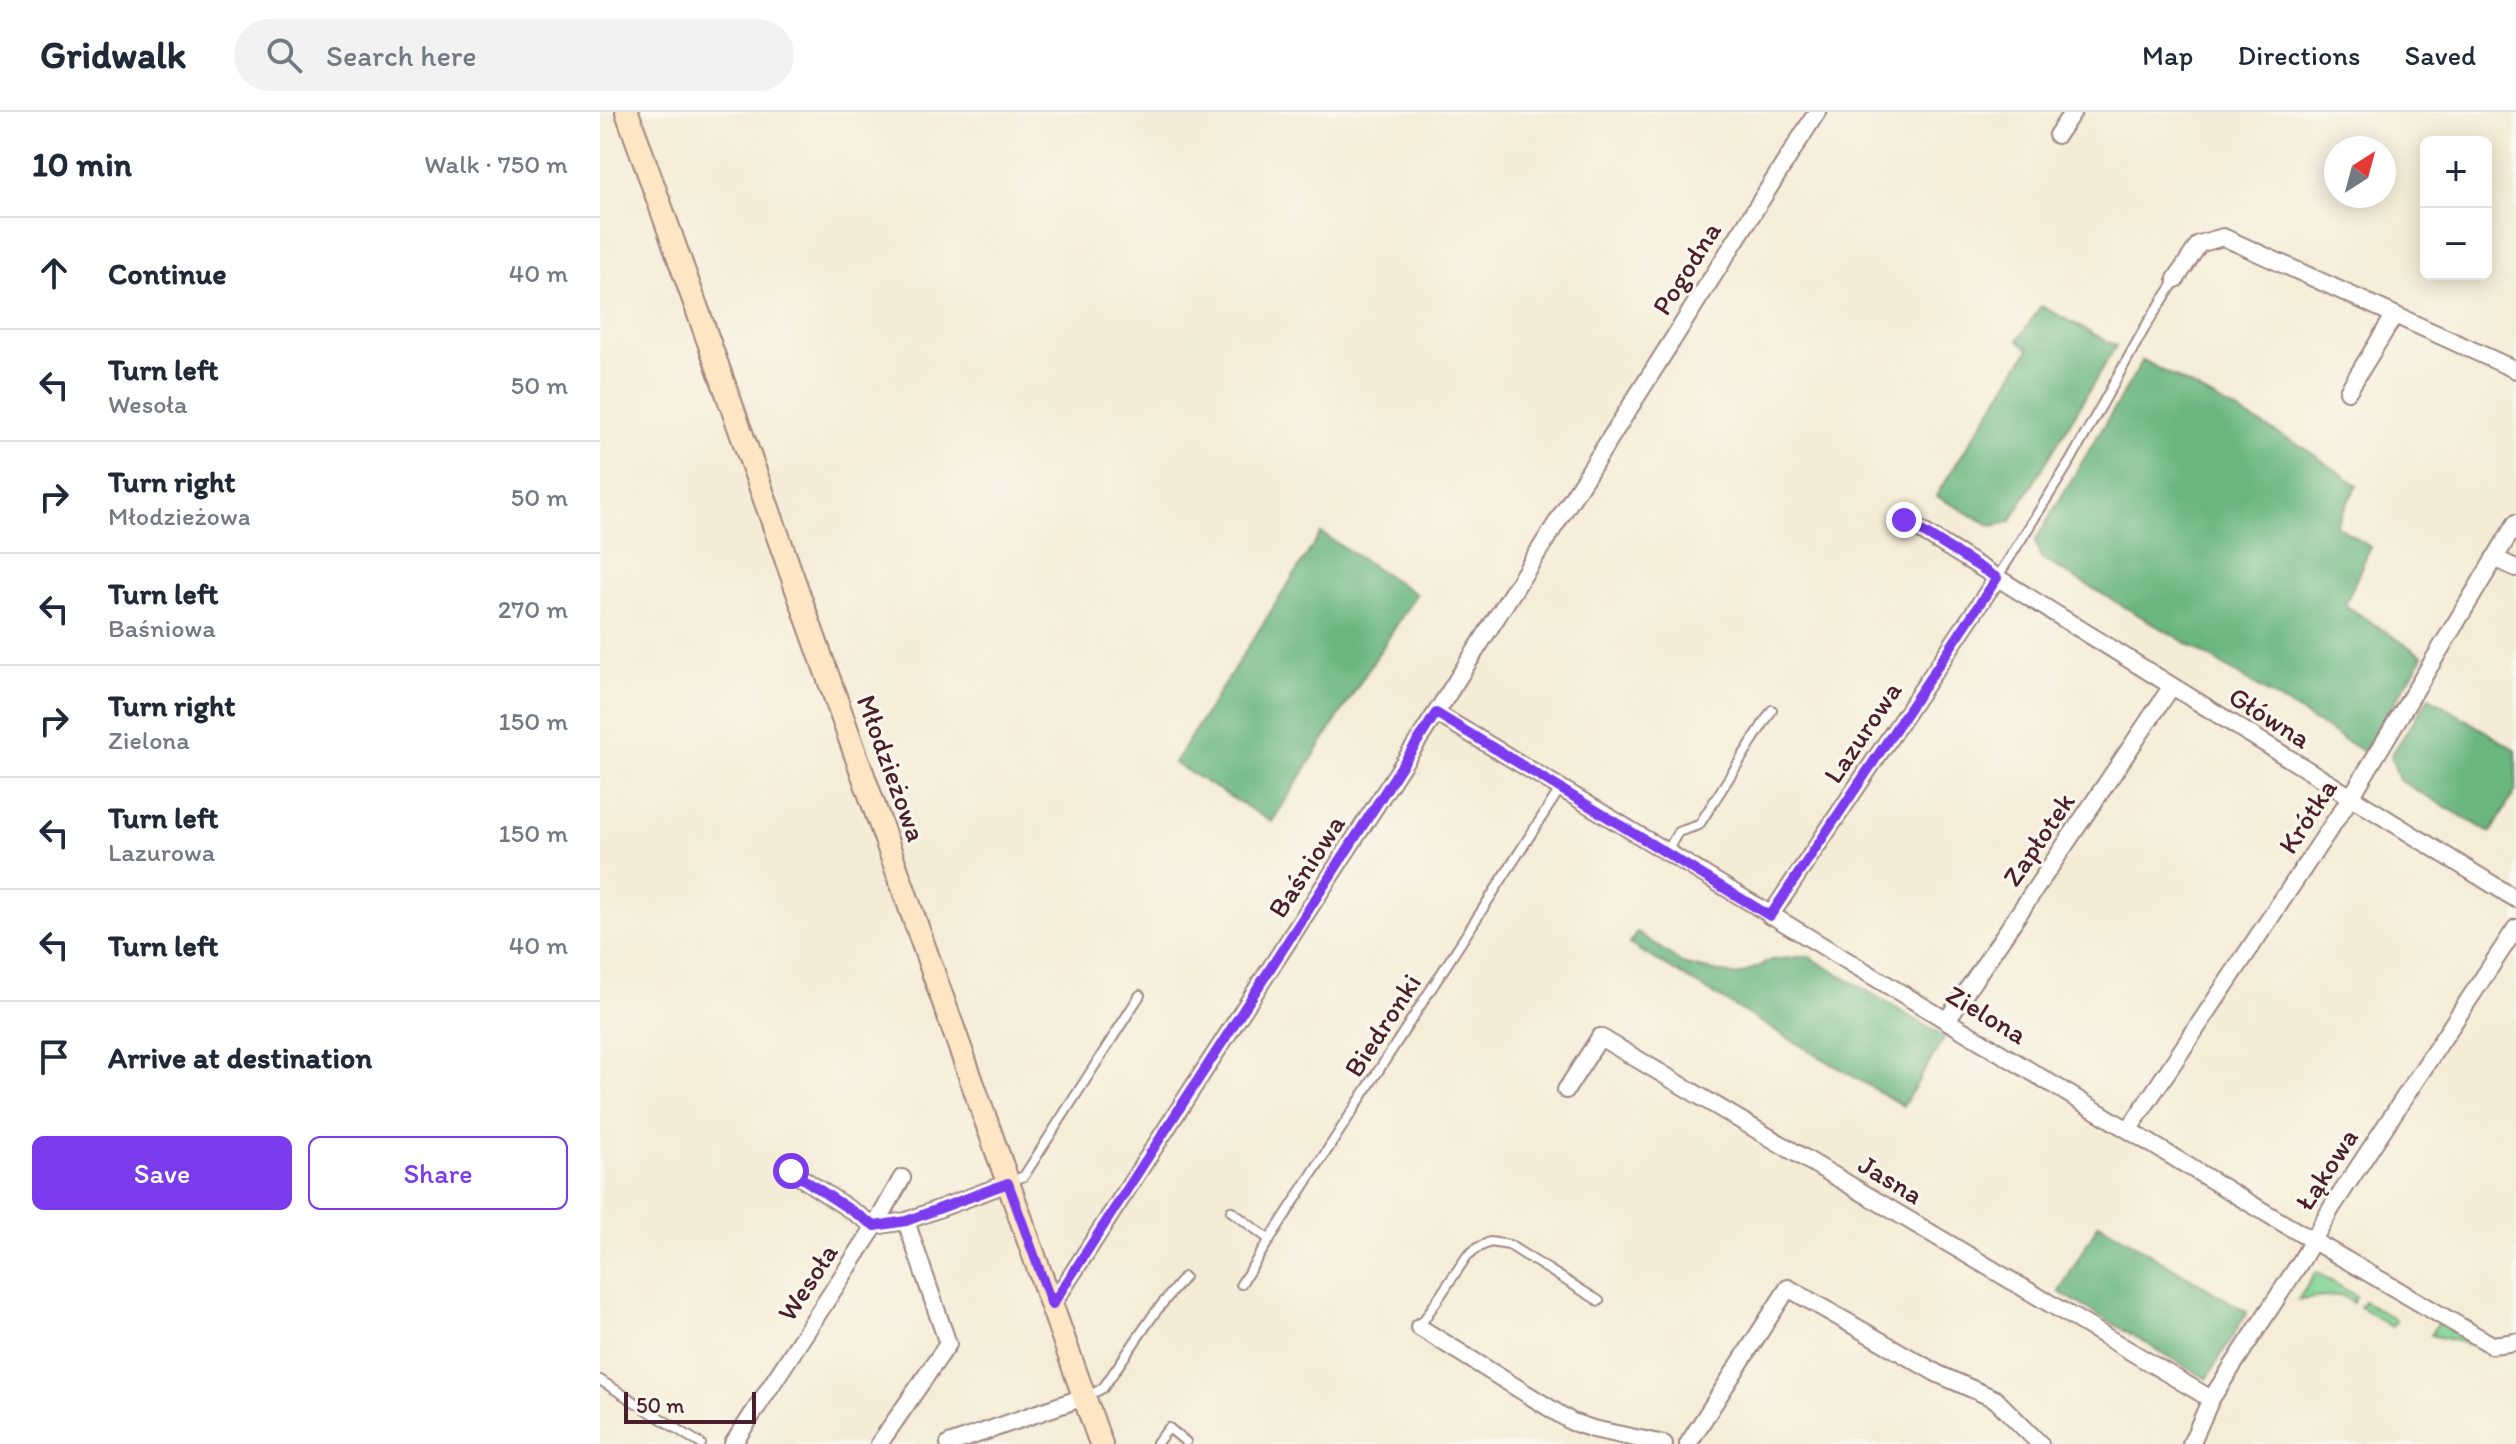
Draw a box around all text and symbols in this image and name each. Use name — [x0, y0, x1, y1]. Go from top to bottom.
search box — [234, 19, 794, 91]
text: Gridwalk — [40, 32, 186, 78]
icon: search — [262, 33, 306, 77]
text: Search here — [326, 37, 477, 74]
text: Map — [2142, 38, 2193, 72]
text: Directions — [2237, 38, 2361, 72]
text: Saved — [2405, 38, 2476, 72]
north arrow — [2324, 136, 2396, 208]
map controls — [2420, 136, 2492, 280]
button: + — [2420, 136, 2492, 208]
text: 10 min — [32, 144, 132, 185]
text: Walk · 750 m — [424, 148, 568, 180]
button: − — [2420, 208, 2492, 280]
street label: Pogodna — [1644, 215, 1728, 321]
icon: ahead — [32, 251, 76, 295]
text: Continue — [108, 255, 227, 292]
text: 40 m — [509, 257, 568, 289]
text: Turn left — [108, 351, 219, 388]
icon: left — [32, 363, 76, 407]
text: 50 m — [511, 369, 568, 401]
text: Wesoła — [108, 388, 187, 420]
text: Turn right — [108, 463, 236, 500]
icon: right — [32, 475, 76, 519]
text: 50 m — [511, 481, 568, 513]
text: Młodzieżowa — [108, 500, 250, 532]
route end — [1886, 502, 1922, 538]
text: Turn left — [108, 575, 219, 612]
icon: left — [32, 587, 76, 631]
text: 270 m — [498, 593, 568, 625]
text: Baśniowa — [108, 612, 216, 644]
street label: Lazurowa — [1816, 674, 1909, 789]
street label: Główna — [2223, 679, 2318, 756]
text: Turn right — [108, 687, 236, 724]
street label: Młodzieżowa — [850, 690, 934, 846]
icon: right — [32, 699, 76, 743]
text: 150 m — [499, 705, 568, 737]
text: Zielona — [108, 724, 190, 756]
street label: Krótka — [2270, 772, 2344, 860]
street label: Zapłotek — [1994, 785, 2082, 892]
text: Turn left — [108, 799, 219, 836]
street label: Baśniowa — [1260, 808, 1352, 924]
icon: left — [32, 811, 76, 855]
text: 150 m — [499, 817, 568, 849]
text: Lazurowa — [108, 836, 215, 868]
icon: left — [32, 923, 76, 967]
text: Turn left — [108, 927, 219, 964]
text: 40 m — [509, 929, 568, 961]
street label: Biedronki — [1336, 967, 1428, 1083]
street label: Zielona — [1941, 977, 2034, 1051]
icon: arrive — [32, 1035, 76, 1079]
text: Arrive at destination — [108, 1039, 372, 1076]
street label: Łąkowa — [2287, 1122, 2365, 1216]
button: Save — [32, 1136, 292, 1210]
button: Share — [308, 1136, 568, 1210]
street label: Jasna — [1853, 1147, 1929, 1211]
route start — [773, 1153, 809, 1189]
street label: Wesoła — [769, 1236, 845, 1327]
scale bar — [624, 1388, 756, 1424]
text: 50 m — [636, 1392, 685, 1419]

